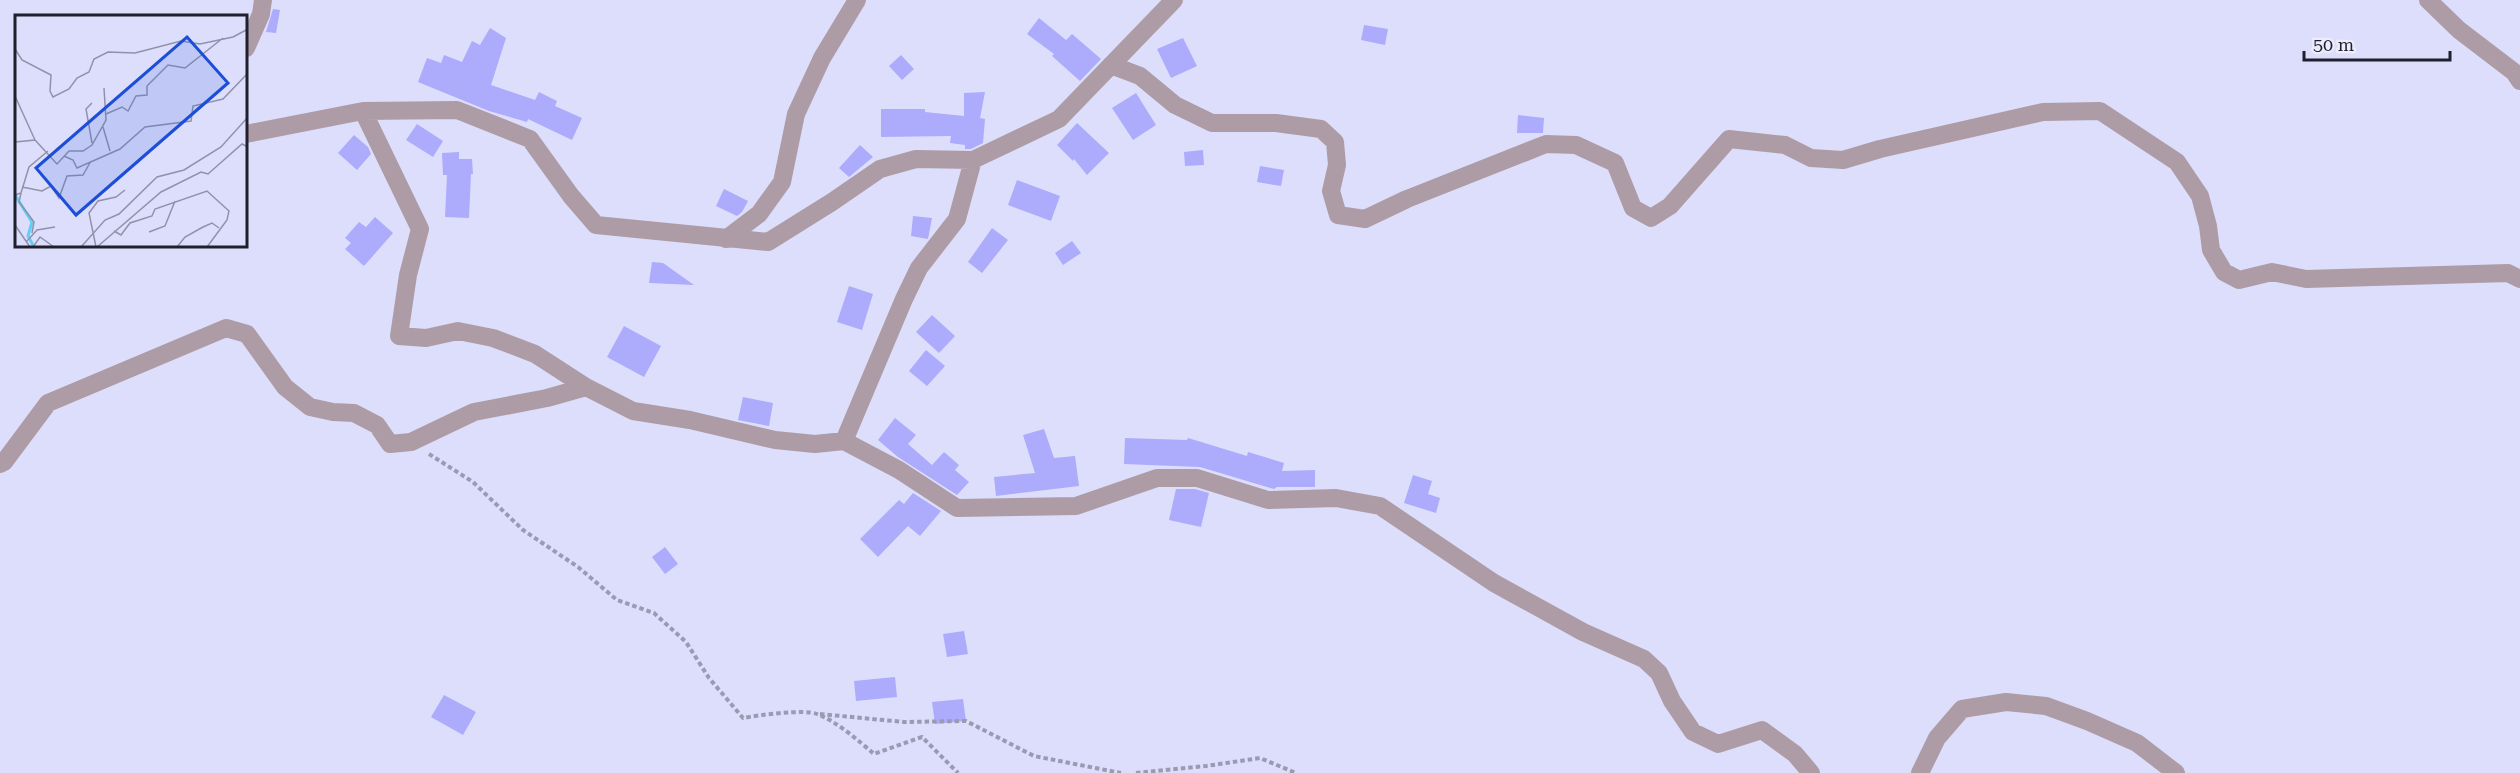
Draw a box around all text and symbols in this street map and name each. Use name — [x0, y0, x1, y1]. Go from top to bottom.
inset map — [15, 15, 248, 248]
scale bar — [2304, 24, 2450, 62]
text: 50 m — [2313, 34, 2354, 55]

